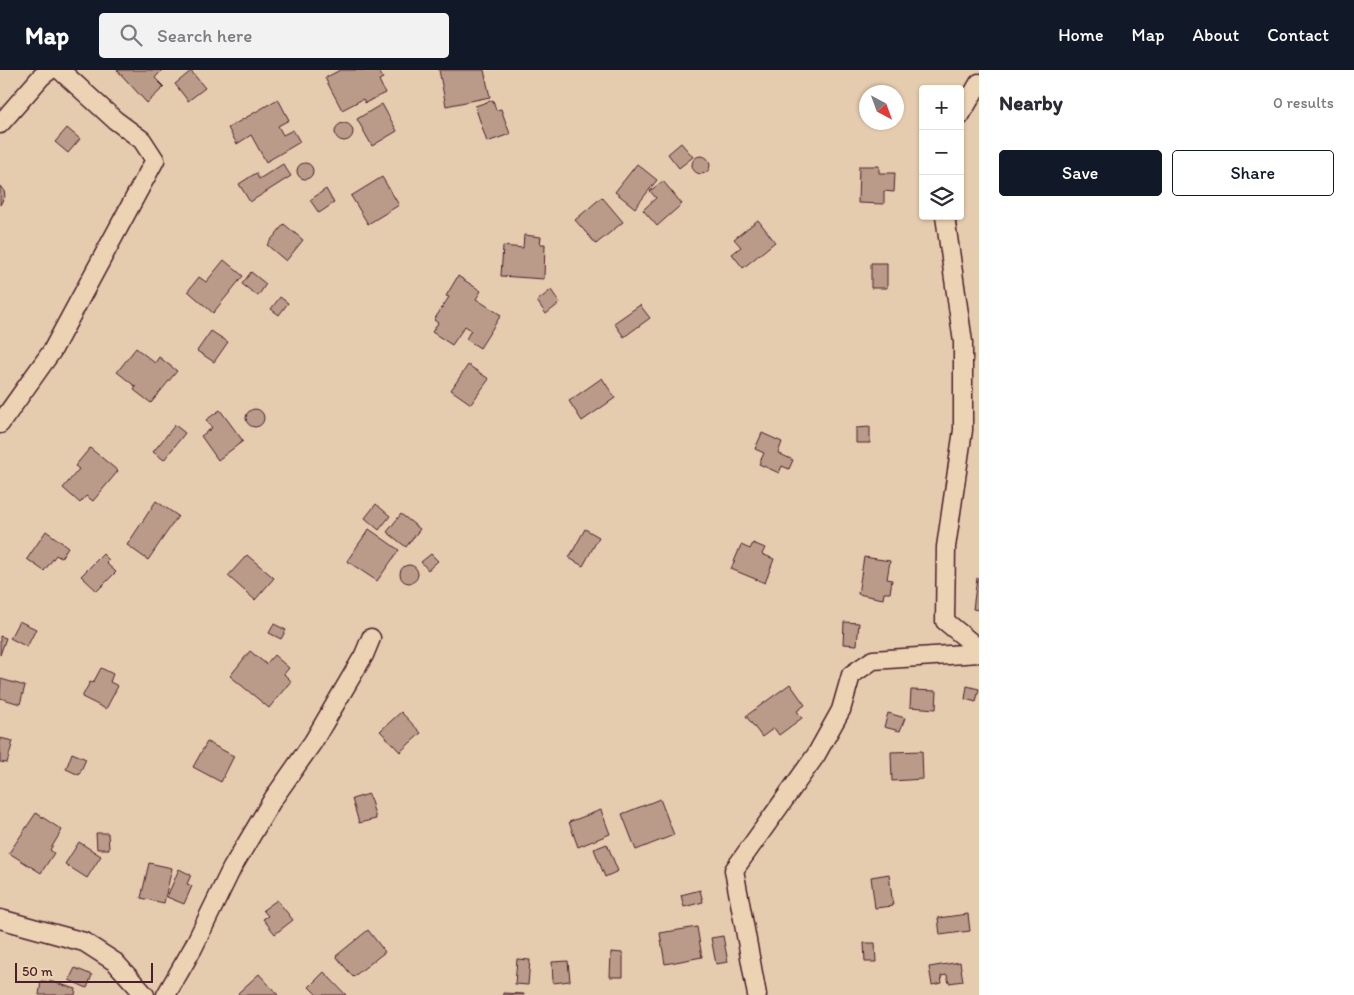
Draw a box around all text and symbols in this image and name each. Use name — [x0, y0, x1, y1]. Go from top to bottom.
search box — [99, 13, 449, 58]
text: Map — [25, 21, 69, 50]
icon: search — [117, 21, 145, 49]
text: Search here — [157, 24, 252, 47]
text: Home — [1058, 24, 1104, 46]
text: Map — [1132, 24, 1165, 46]
text: About — [1193, 24, 1239, 46]
text: Contact — [1267, 24, 1329, 46]
north arrow — [859, 85, 904, 130]
map controls — [919, 85, 964, 220]
button: + — [919, 85, 964, 130]
text: Nearby — [999, 90, 1063, 115]
text: 0 results — [1273, 93, 1334, 112]
button: − — [919, 130, 964, 175]
button: Save — [999, 150, 1162, 196]
button: Share — [1172, 150, 1334, 196]
button: layers — [919, 175, 964, 220]
scale bar — [15, 960, 152, 983]
text: 50 m — [22, 963, 53, 980]

